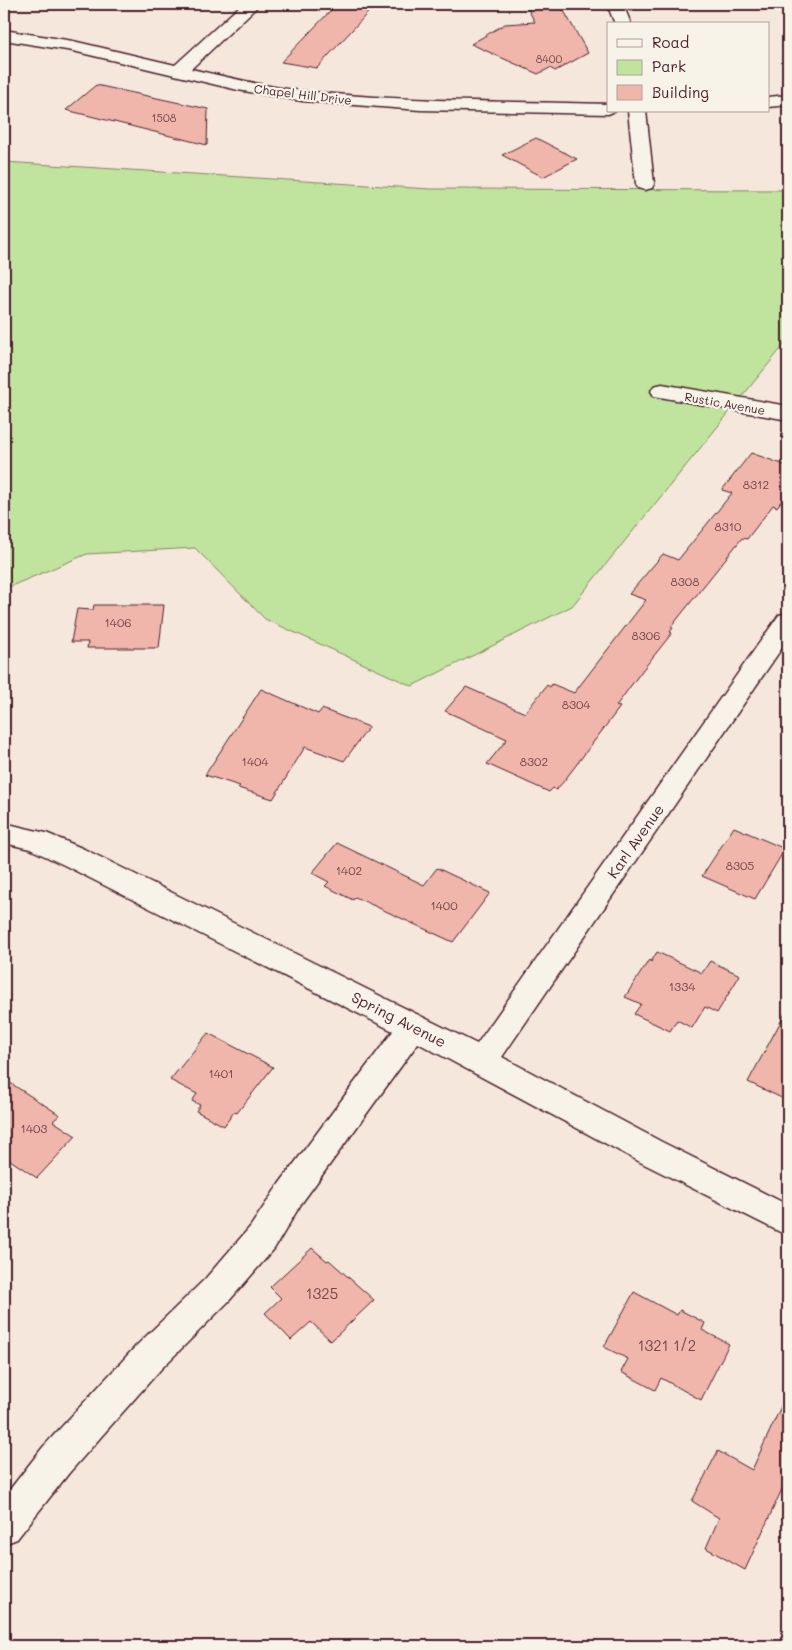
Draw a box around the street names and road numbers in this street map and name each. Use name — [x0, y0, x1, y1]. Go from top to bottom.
street label: Chapel Hill Drive — [253, 80, 353, 108]
street label: Rustic Avenue — [683, 388, 767, 418]
street label: Karl Avenue — [602, 800, 668, 882]
street label: Spring Avenue — [348, 987, 450, 1051]

